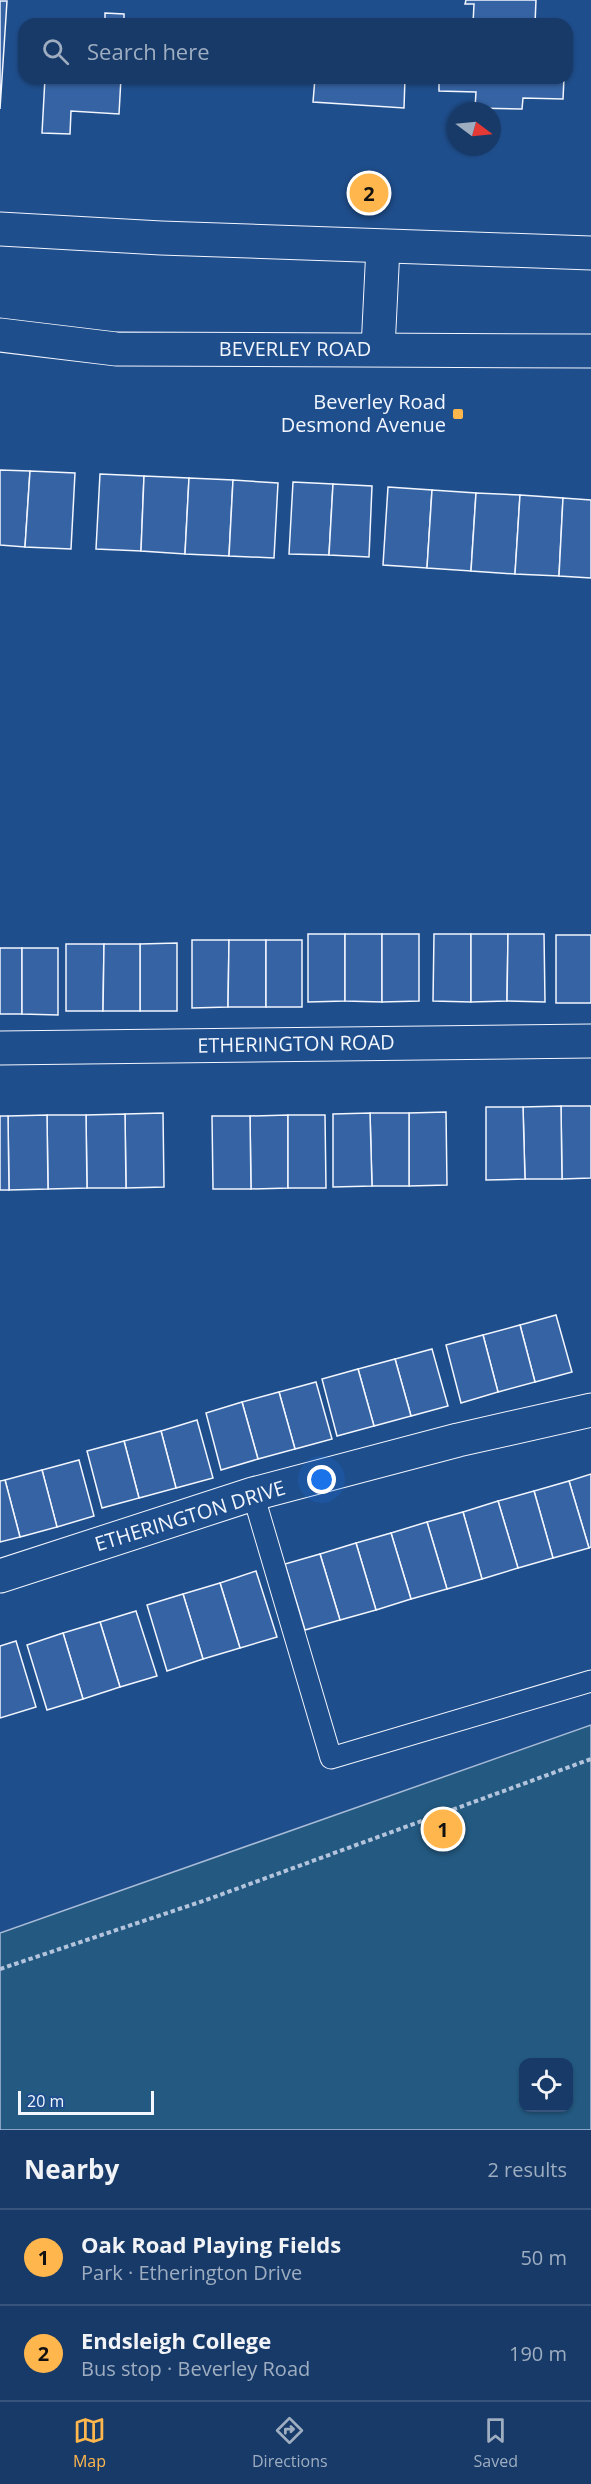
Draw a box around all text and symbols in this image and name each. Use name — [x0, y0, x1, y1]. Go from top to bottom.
search box — [18, 18, 573, 84]
icon: search — [39, 35, 72, 68]
text: Search here — [87, 36, 210, 66]
north arrow — [447, 102, 501, 156]
pin: 2 — [350, 170, 388, 216]
street label: BEVERLEY ROAD — [219, 335, 371, 362]
place label: Beverley Road Desmond Avenue — [281, 388, 446, 438]
marker: Beverley Road Desmond Avenue — [451, 407, 465, 421]
street label: ETHERINGTON ROAD — [197, 1028, 395, 1059]
your location — [307, 1465, 336, 1494]
street label: ETHERINGTON DRIVE — [91, 1474, 288, 1557]
pin: 1 — [424, 1806, 462, 1852]
map controls — [519, 2058, 573, 2112]
button: locate — [519, 2058, 573, 2112]
scale bar — [18, 2088, 154, 2116]
text: 20 m — [27, 2090, 64, 2112]
text: Nearby — [24, 2151, 119, 2187]
text: 2 results — [487, 2156, 567, 2183]
text: Oak Road Playing Fields — [81, 2229, 341, 2259]
text: 1 — [38, 2244, 49, 2271]
text: 50 m — [520, 2244, 567, 2271]
text: Park · Etherington Drive — [81, 2259, 302, 2286]
text: Endsleigh College — [81, 2325, 271, 2355]
text: 2 — [38, 2340, 49, 2367]
text: 190 m — [509, 2340, 567, 2367]
text: Bus stop · Beverley Road — [81, 2355, 310, 2382]
tab: Map — [73, 2414, 106, 2472]
tab: Directions — [252, 2414, 328, 2472]
tab: Saved — [474, 2414, 518, 2472]

